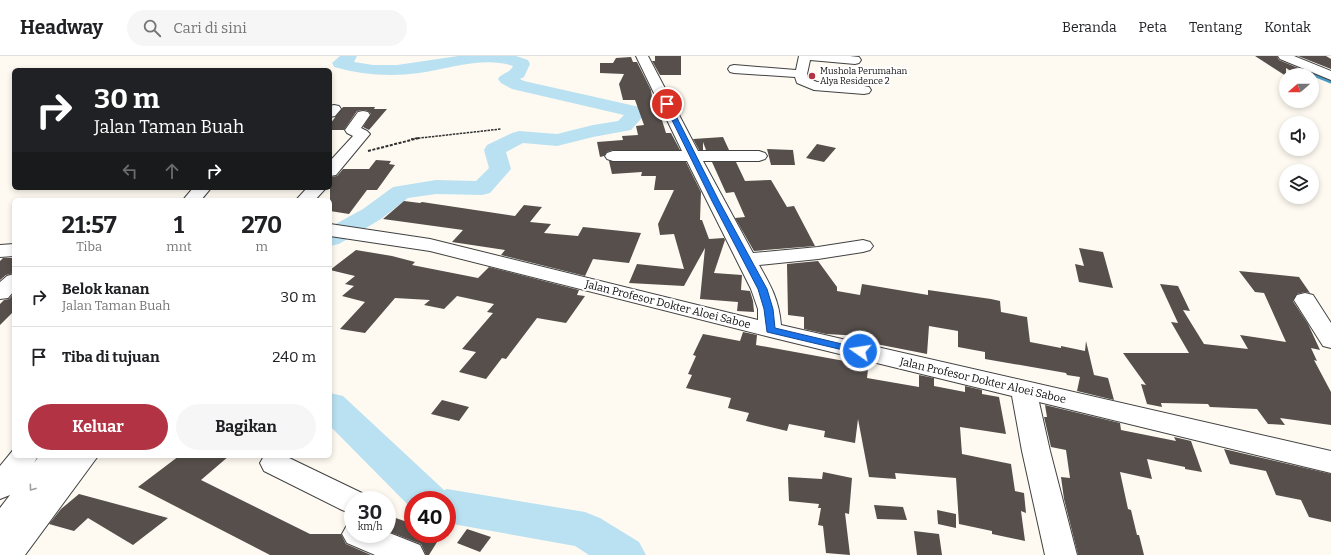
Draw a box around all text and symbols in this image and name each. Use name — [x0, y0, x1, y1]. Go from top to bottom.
search box — [127, 10, 407, 46]
text: Headway — [20, 16, 103, 39]
icon: search — [141, 17, 163, 39]
text: Cari di sini — [173, 19, 247, 37]
text: Beranda — [1062, 19, 1117, 36]
text: Peta — [1139, 19, 1167, 36]
text: Tentang — [1189, 19, 1242, 36]
text: Kontak — [1264, 19, 1311, 36]
place label: Mushola Perumahan Alya Residence 2 — [820, 66, 908, 86]
north arrow — [1279, 68, 1319, 108]
map controls — [1279, 68, 1319, 204]
marker: Mushola Perumahan Alya Residence 2 — [807, 71, 817, 81]
text: 30 m — [94, 82, 160, 115]
icon: right — [28, 84, 80, 136]
pin — [650, 87, 684, 121]
icon: arrive — [656, 93, 678, 115]
text: Jalan Taman Buah — [94, 116, 244, 138]
button: sound — [1279, 116, 1319, 156]
icon: left — [119, 160, 141, 182]
icon: ahead — [161, 160, 183, 182]
icon: right — [203, 160, 225, 182]
button: layers — [1279, 164, 1319, 204]
text: 21:57 — [62, 211, 117, 239]
text: 1 — [174, 211, 184, 239]
text: 270 — [241, 211, 282, 239]
text: Tiba — [76, 239, 102, 254]
text: mnt — [166, 239, 192, 254]
text: m — [256, 239, 268, 254]
street label: Jalan Profesor Dokter Aloei Saboe — [583, 277, 752, 331]
text: Belok kanan — [62, 280, 150, 298]
icon: right — [28, 286, 50, 308]
text: 30 m — [281, 288, 316, 306]
text: Jalan Taman Buah — [62, 298, 170, 313]
position arrow — [839, 330, 881, 372]
icon: arrive — [28, 346, 50, 368]
text: Tiba di tujuan — [62, 348, 160, 366]
text: 240 m — [272, 348, 316, 366]
street label: Jalan Profesor Dokter Aloei Saboe — [898, 355, 1067, 406]
button: Keluar — [28, 404, 168, 450]
button: Bagikan — [176, 404, 316, 450]
one-way arrow — [30, 483, 37, 490]
speed limit sign: 40 — [404, 491, 456, 543]
text: 30 — [358, 500, 382, 524]
text: km/h — [358, 521, 382, 533]

